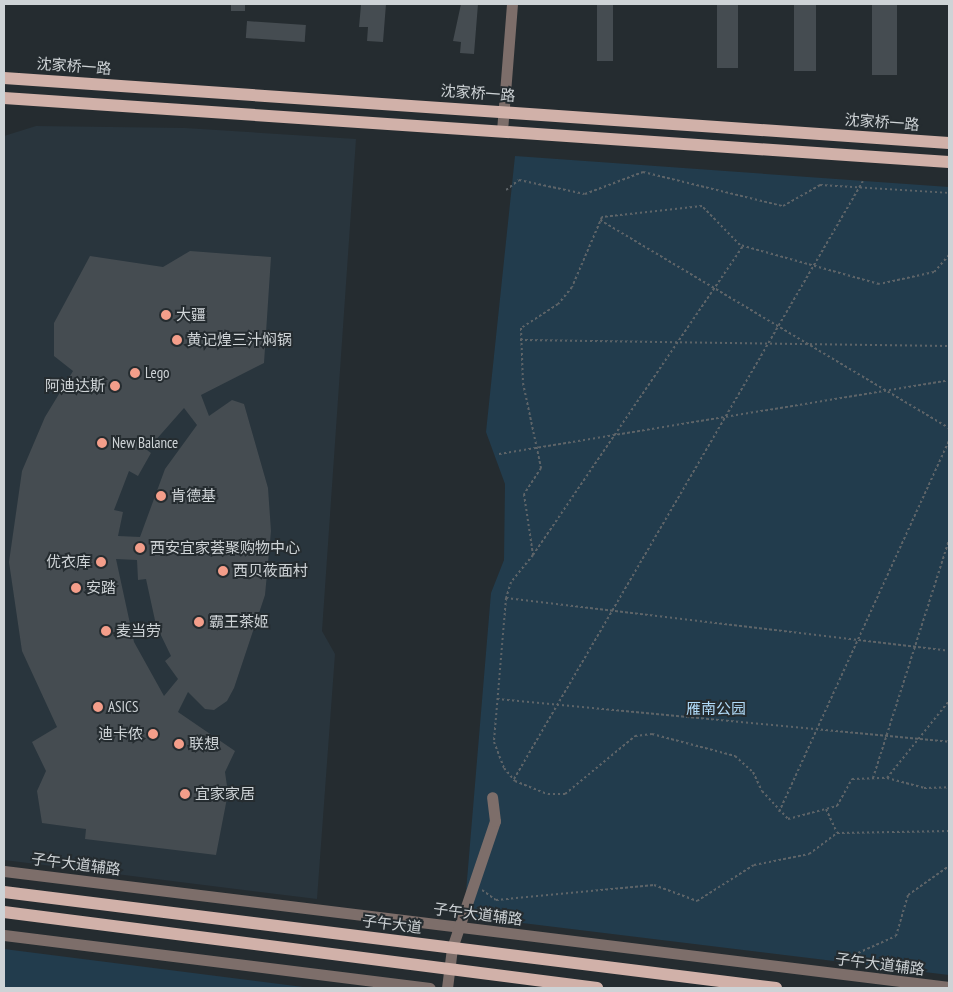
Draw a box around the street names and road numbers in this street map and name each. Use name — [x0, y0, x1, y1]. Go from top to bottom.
street label: 沈家桥一路 — [36, 54, 112, 78]
street label: 沈家桥一路 — [440, 81, 516, 105]
street label: 沈家桥一路 — [844, 110, 920, 134]
street label: 子午大道辅路 — [30, 850, 122, 878]
street label: 子午大道辅路 — [432, 900, 524, 928]
street label: 子午大道 — [361, 911, 423, 937]
street label: 子午大道辅路 — [834, 950, 926, 978]

